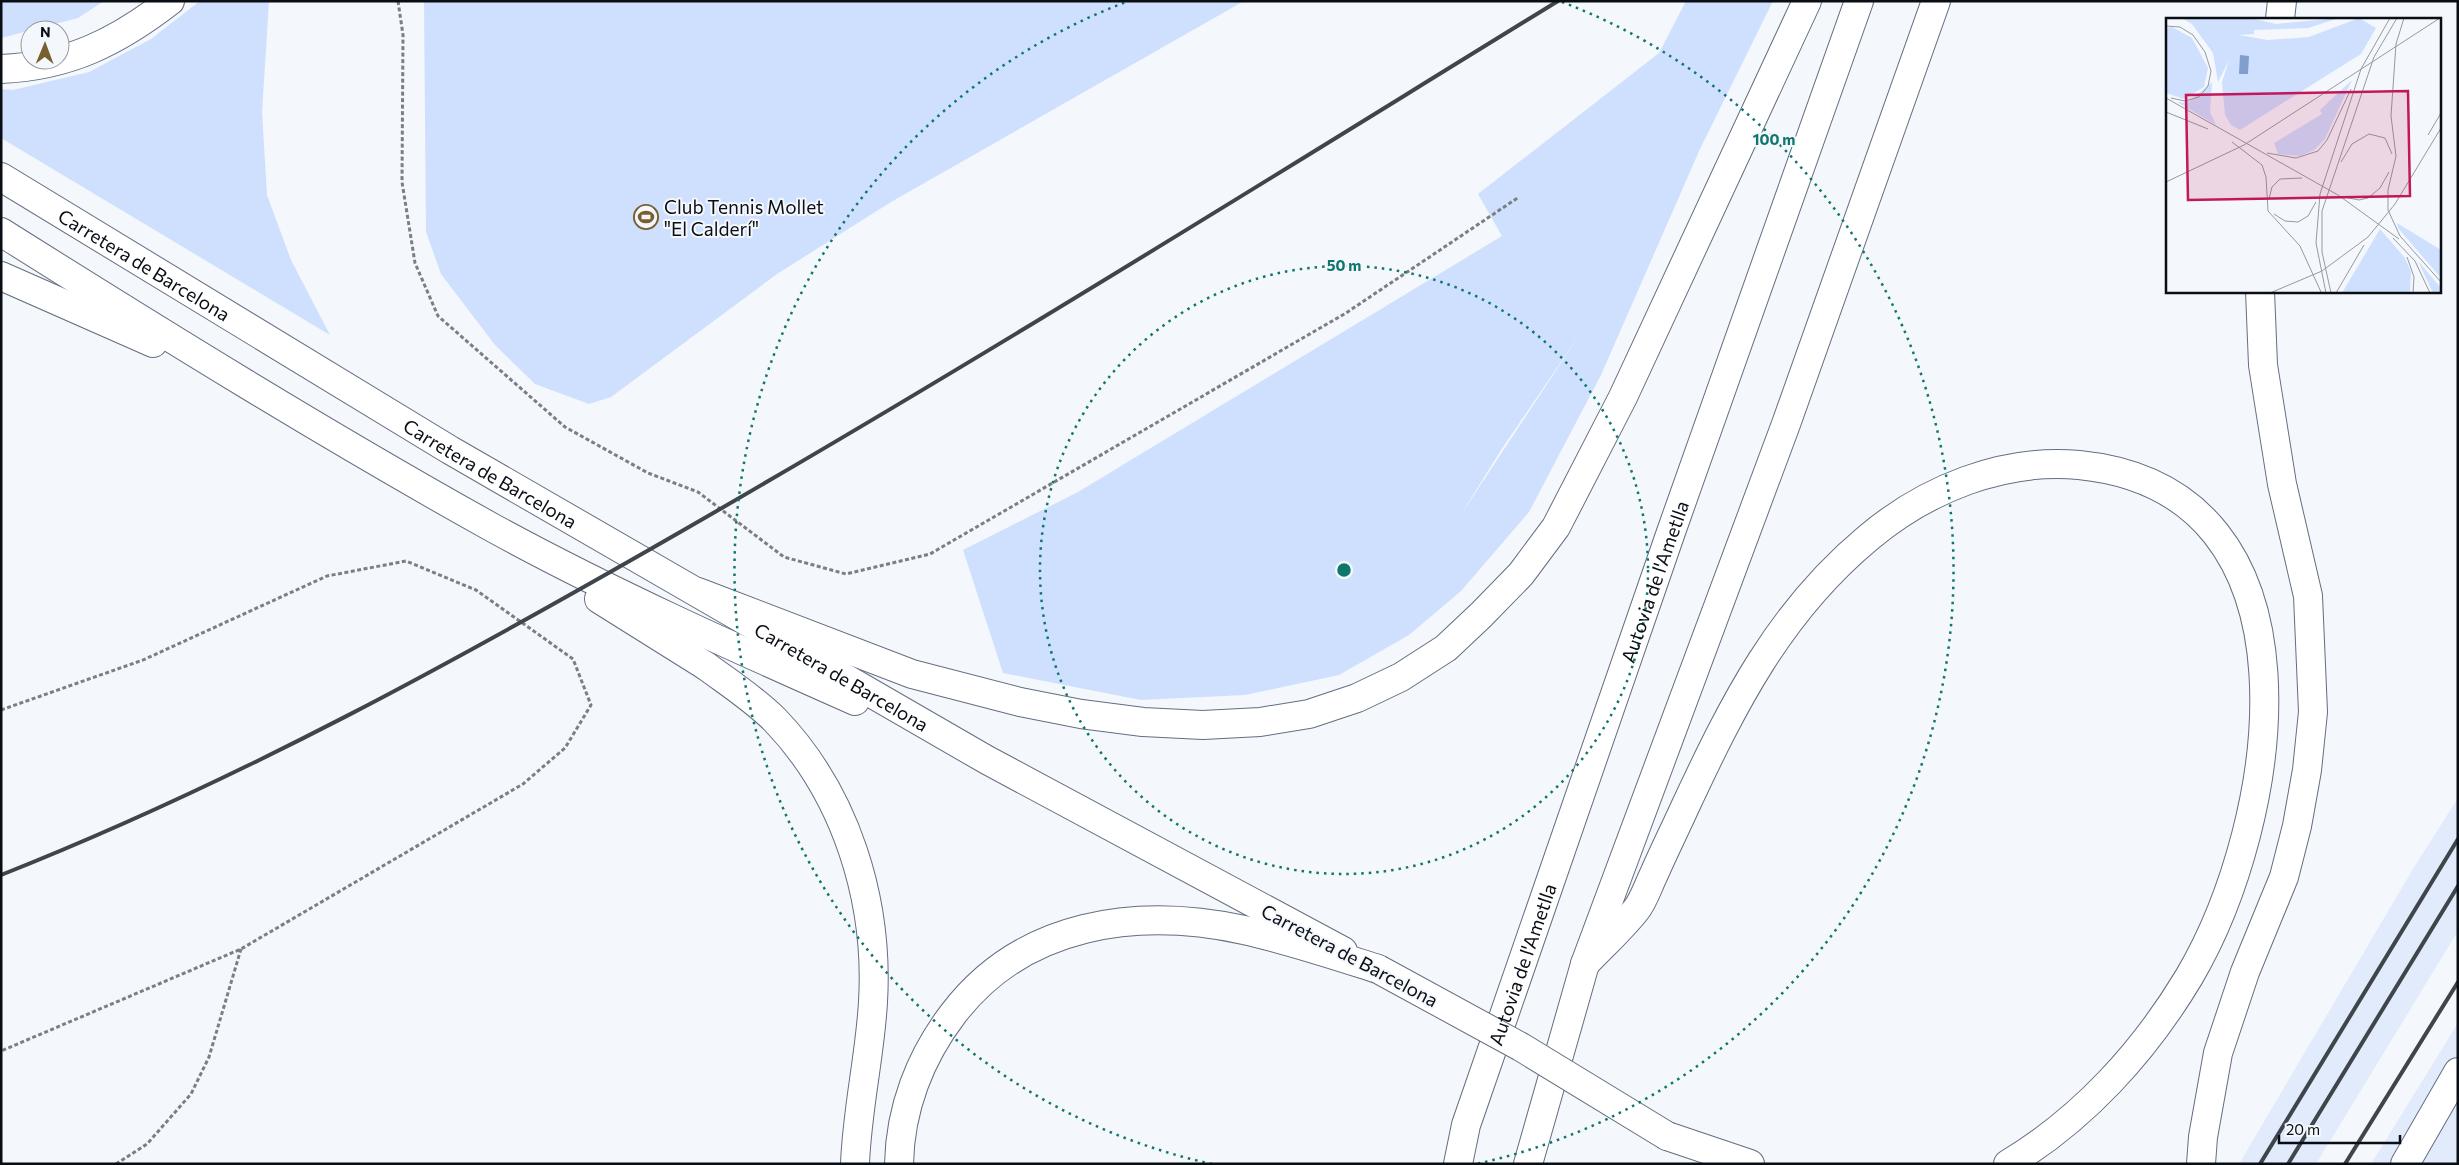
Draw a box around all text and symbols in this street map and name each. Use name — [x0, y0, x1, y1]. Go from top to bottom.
inset map — [2166, 18, 2442, 292]
north arrow — [20, 20, 70, 70]
text: N — [40, 23, 51, 40]
text: 100 m — [1753, 130, 1795, 148]
place label: Club Tennis Mollet "El Calderí" — [664, 195, 824, 240]
street label: Carretera de Barcelona — [54, 203, 235, 325]
sports icon: Club Tennis Mollet "El Calderí" — [633, 204, 659, 230]
text: 50 m — [1327, 256, 1361, 274]
street label: Carretera de Barcelona — [400, 413, 581, 532]
street label: Autovia de l'Ametlla — [1615, 497, 1693, 665]
centre of rings — [1335, 561, 1353, 579]
street label: Carretera de Barcelona — [751, 617, 933, 735]
street label: Autovia de l'Ametlla — [1483, 880, 1560, 1048]
street label: Carretera de Barcelona — [1258, 899, 1442, 1011]
scale bar — [2279, 1112, 2400, 1144]
text: 20 m — [2286, 1120, 2320, 1138]

